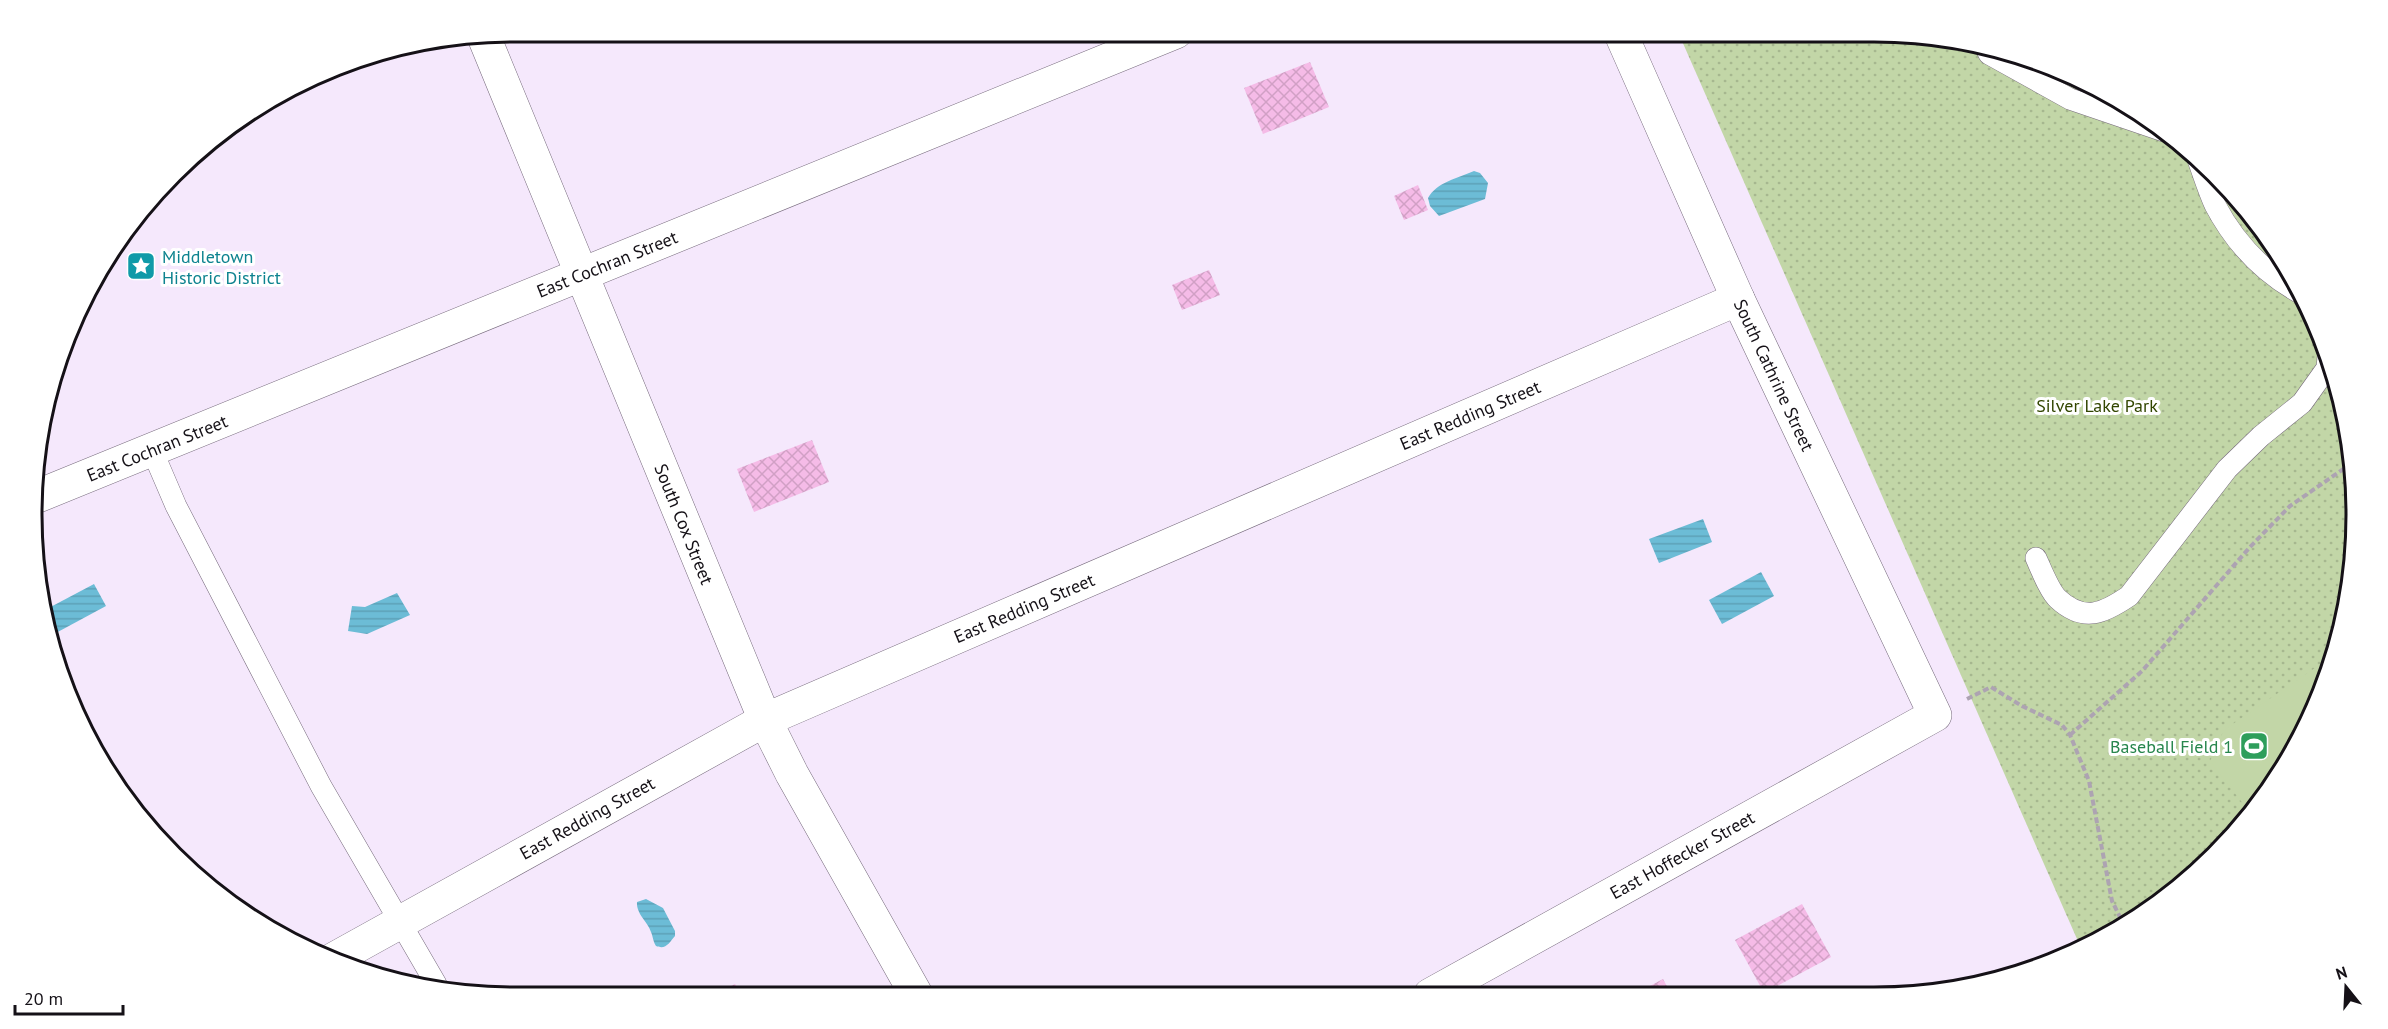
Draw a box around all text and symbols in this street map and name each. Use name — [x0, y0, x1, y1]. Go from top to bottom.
street label: East Cochran Street — [533, 225, 681, 303]
place label: Middletown Historic District — [162, 245, 281, 289]
place icon: Middletown Historic District — [125, 250, 157, 282]
street label: South Cathrine Street — [1729, 295, 1819, 455]
street label: East Redding Street — [1396, 375, 1544, 455]
park label: Silver Lake Park — [2036, 394, 2158, 417]
street label: East Cochran Street — [83, 409, 231, 487]
street label: South Cox Street — [649, 460, 719, 588]
street label: East Redding Street — [950, 568, 1098, 648]
sports icon: Baseball Field 1 — [2238, 730, 2270, 762]
place label: Baseball Field 1 — [2110, 735, 2233, 758]
street label: East Redding Street — [516, 771, 658, 865]
street label: East Hoffecker Street — [1606, 806, 1758, 904]
north arrow — [2316, 957, 2376, 1017]
text: N — [2333, 962, 2349, 984]
scale bar — [15, 978, 123, 1016]
text: 20 m — [24, 987, 63, 1010]

